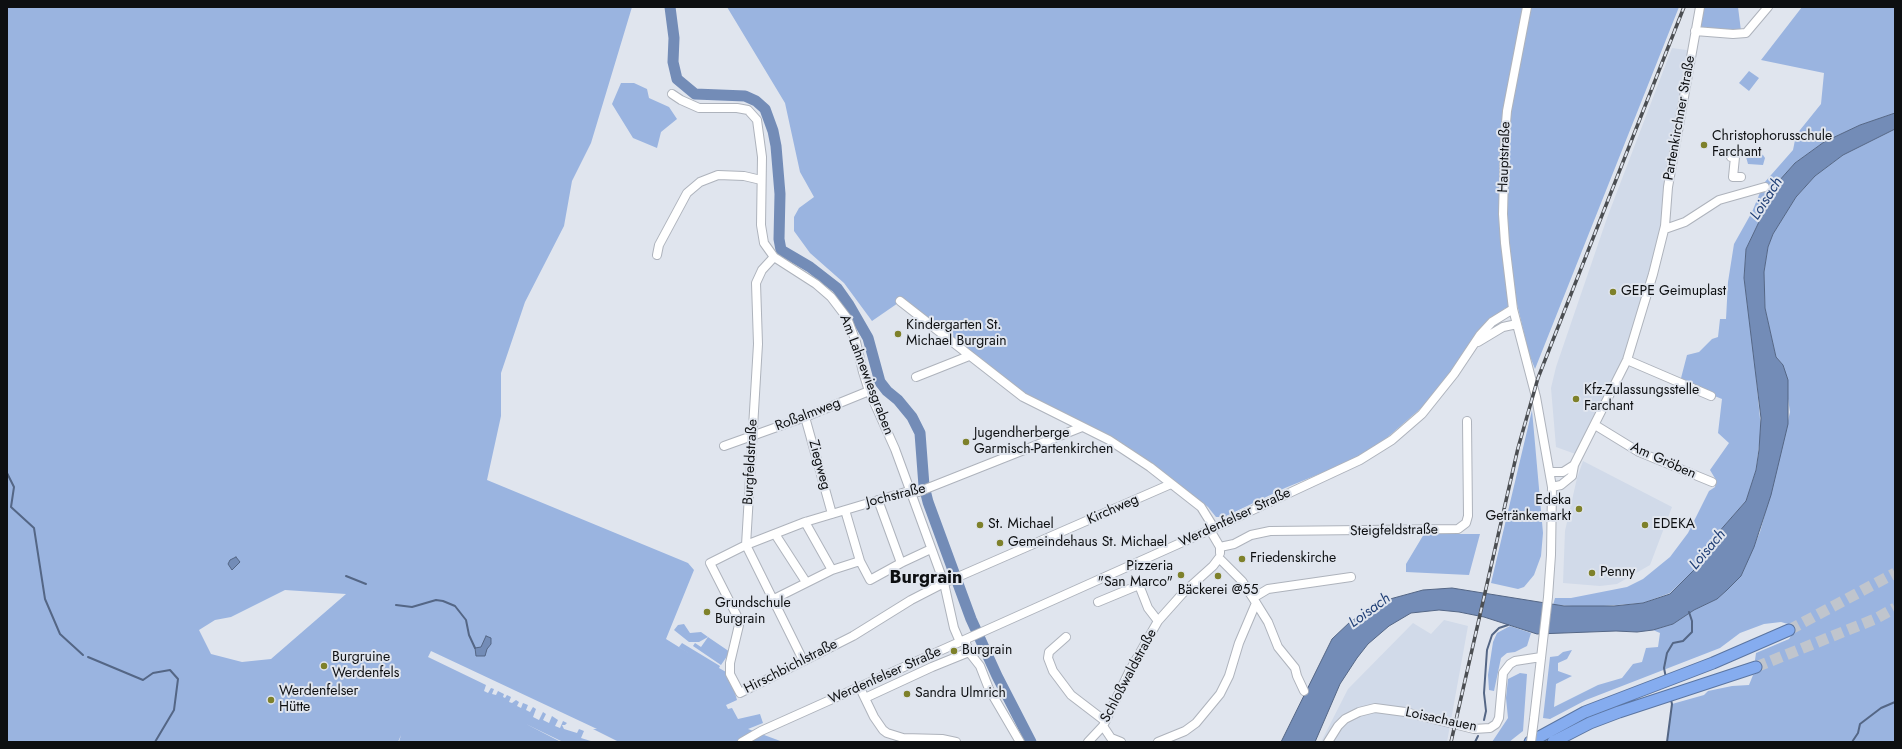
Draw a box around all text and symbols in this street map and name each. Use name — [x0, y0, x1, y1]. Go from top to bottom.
street label: Partenkirchner Straße — [1661, 54, 1699, 182]
street label: Hauptstraße — [1495, 121, 1515, 193]
place label: Christophorusschule Farchant — [1712, 129, 1832, 162]
marker: Christophorusschule Farchant — [1699, 140, 1709, 150]
water label: Loisach — [1747, 174, 1787, 224]
place label: GEPE Geimuplast — [1621, 284, 1726, 300]
marker: GEPE Geimuplast — [1608, 287, 1618, 297]
street label: Am Lahnewiesgraben — [835, 313, 897, 437]
place label: Kindergarten St. Michael Burgrain — [906, 318, 1007, 350]
marker: Kindergarten St. Michael Burgrain — [893, 329, 903, 339]
place label: Kfz-Zulassungsstelle Farchant — [1584, 383, 1699, 416]
marker: Kfz-Zulassungsstelle Farchant — [1571, 394, 1581, 404]
street label: Roßalmweg — [773, 395, 843, 435]
street label: Burgfeldstraße — [740, 419, 762, 505]
place label: Jugendherberge Garmisch-Partenkirchen — [974, 426, 1113, 458]
marker: Jugendherberge Garmisch-Partenkirchen — [961, 437, 971, 447]
street label: Ziegweg — [804, 438, 834, 492]
street label: Am Gröben — [1628, 439, 1698, 483]
street label: Jochstraße — [865, 481, 927, 511]
street label: Werdenfelser Straße — [1176, 485, 1294, 551]
street label: Kirchweg — [1085, 491, 1141, 529]
place label: Edeka Getränkemarkt — [1486, 493, 1571, 526]
marker: Edeka Getränkemarkt — [1574, 504, 1584, 514]
place label: St. Michael — [988, 517, 1054, 533]
place label: EDEKA — [1653, 517, 1695, 533]
marker: St. Michael — [975, 520, 985, 530]
marker: EDEKA — [1640, 520, 1650, 530]
street label: Steigfeldstraße — [1350, 522, 1438, 540]
water label: Loisach — [1686, 526, 1730, 574]
place label: Gemeindehaus St. Michael — [1008, 535, 1167, 551]
marker: Gemeindehaus St. Michael — [995, 538, 1005, 548]
place label: Friedenskirche — [1250, 551, 1336, 567]
marker: Friedenskirche — [1237, 554, 1247, 564]
place label: Pizzeria "San Marco" — [1097, 559, 1173, 592]
place label: Penny — [1600, 565, 1635, 581]
district label: Burgrain — [890, 568, 962, 590]
marker: Penny — [1587, 568, 1597, 578]
marker: Pizzeria "San Marco" — [1176, 570, 1186, 580]
marker: Bäckerei @55 — [1213, 571, 1223, 581]
place label: Bäckerei @55 — [1178, 583, 1258, 599]
water label: Loisach — [1346, 590, 1394, 632]
place label: Grundschule Burgrain — [715, 596, 791, 628]
marker: Grundschule Burgrain — [702, 607, 712, 617]
street label: Schloßwaldstraße — [1097, 626, 1161, 726]
street label: Hirschbichlstraße — [741, 636, 841, 698]
place label: Burgrain — [962, 643, 1012, 659]
street label: Werdenfelser Straße — [826, 644, 944, 708]
marker: Burgrain — [949, 646, 959, 656]
place label: Burgruine Werdenfels — [332, 650, 399, 682]
marker: Burgruine Werdenfels — [319, 661, 329, 671]
place label: Werdenfelser Hütte — [279, 684, 358, 716]
place label: Sandra Ulmrich — [915, 686, 1006, 702]
marker: Sandra Ulmrich — [902, 689, 912, 699]
marker: Werdenfelser Hütte — [266, 695, 276, 705]
street label: Loisachauen — [1404, 704, 1478, 736]

